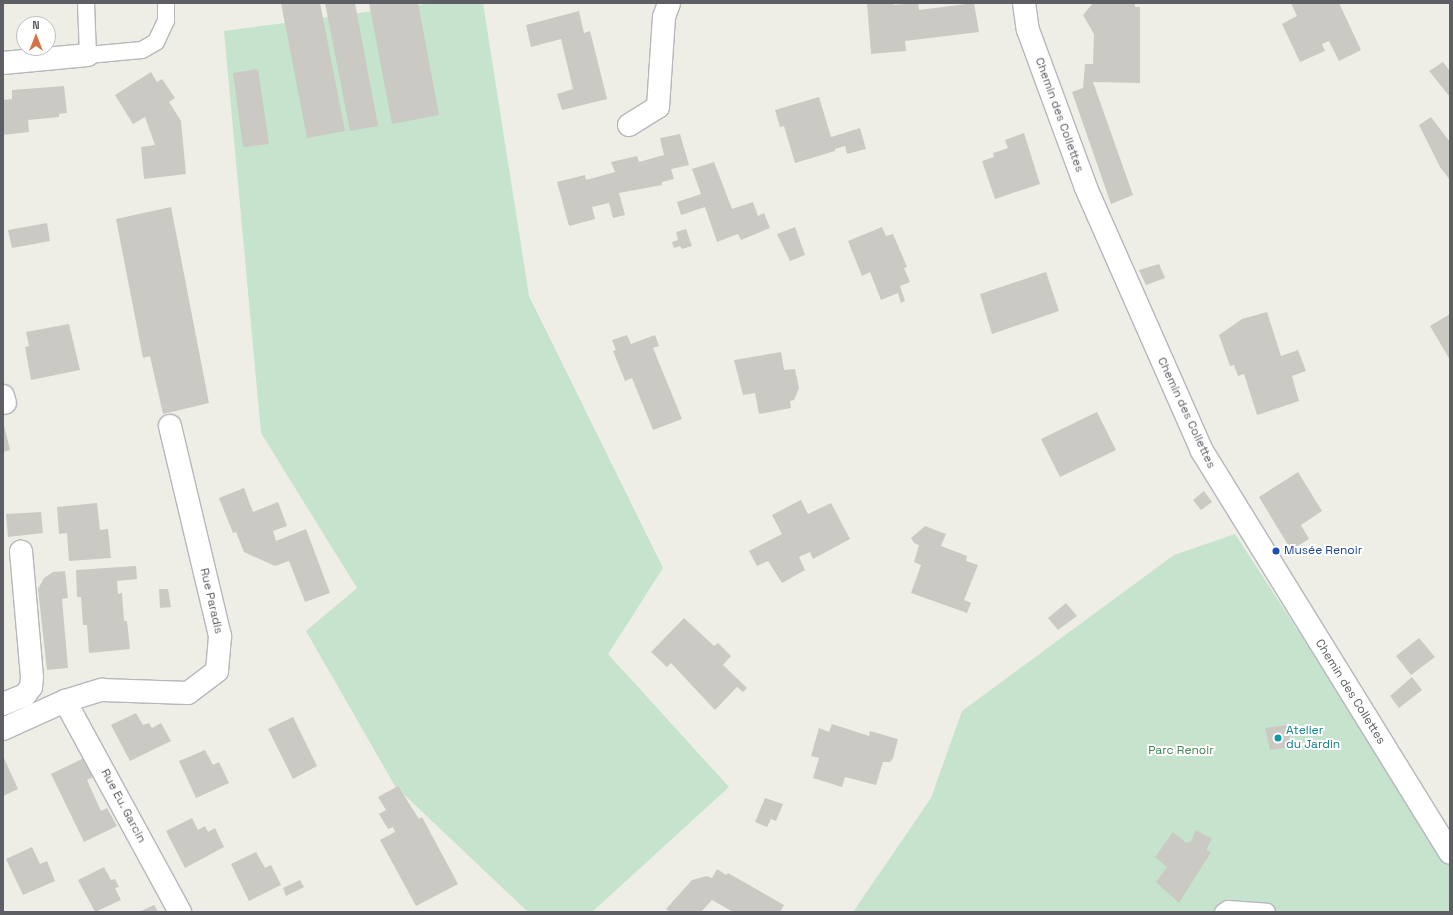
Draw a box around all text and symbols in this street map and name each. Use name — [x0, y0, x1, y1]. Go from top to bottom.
north arrow — [16, 16, 56, 56]
text: N — [32, 18, 40, 32]
street label: Chemin des Collettes — [1032, 56, 1086, 174]
street label: Chemin des Collettes — [1154, 355, 1218, 471]
place label: Musée Renoir — [1284, 544, 1362, 558]
marker: Musée Renoir — [1271, 546, 1281, 556]
street label: Rue Paradis — [196, 567, 226, 635]
street label: Chemin des Collettes — [1312, 637, 1388, 747]
place label: Atelier du Jardin — [1286, 724, 1340, 752]
marker: Atelier du Jardin — [1273, 733, 1283, 743]
park label: Parc Renoir — [1148, 744, 1214, 758]
street label: Rue Eu. Garcin — [97, 766, 149, 846]

